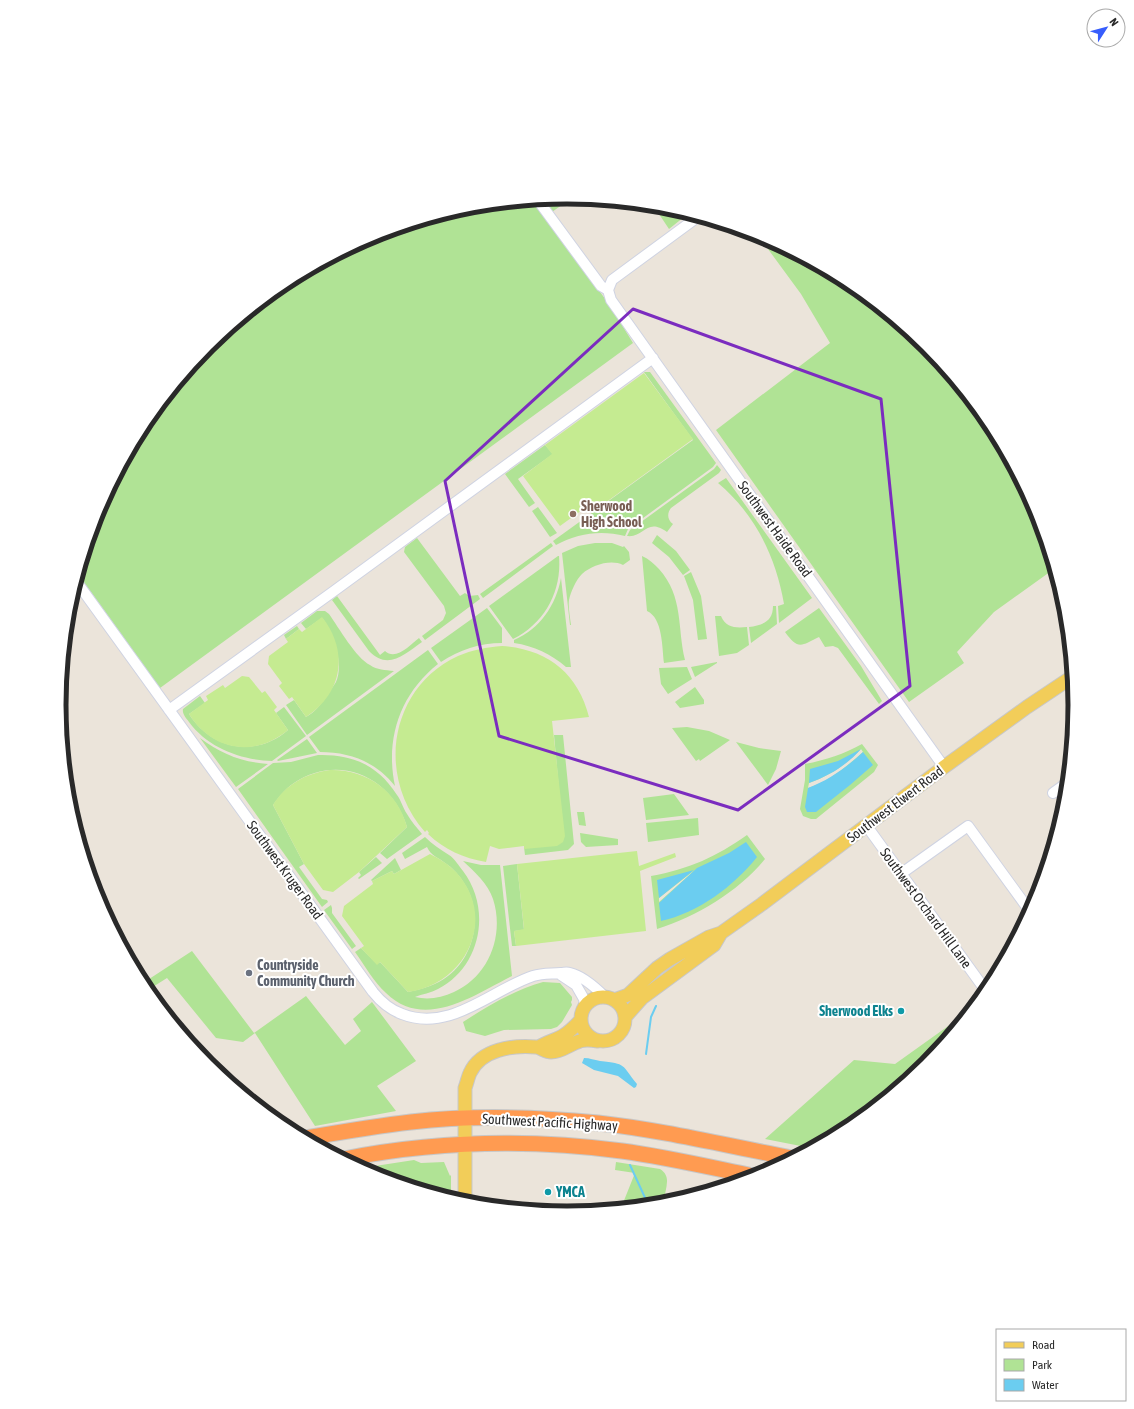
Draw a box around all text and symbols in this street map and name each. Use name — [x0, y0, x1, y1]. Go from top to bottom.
north arrow — [1086, 8, 1126, 48]
text: N — [1107, 16, 1121, 28]
street label: Southwest Haide Road — [735, 478, 815, 580]
place label: Sherwood High School — [581, 498, 642, 530]
marker: Sherwood High School — [568, 509, 578, 519]
street label: Southwest Elwert Road — [844, 763, 946, 845]
street label: Southwest Kruger Road — [244, 818, 326, 922]
street label: Southwest Orchard Hill Lane — [877, 845, 975, 971]
place label: Countryside Community Church — [257, 957, 355, 989]
marker: Countryside Community Church — [244, 968, 254, 978]
place label: Sherwood Elks — [819, 1003, 893, 1019]
marker: Sherwood Elks — [896, 1006, 906, 1016]
street label: Southwest Pacific Highway — [482, 1110, 618, 1134]
place label: YMCA — [555, 1184, 585, 1200]
marker: YMCA — [543, 1187, 553, 1197]
legend — [996, 1329, 1126, 1401]
text: Road — [1032, 1338, 1055, 1352]
text: Park — [1032, 1358, 1053, 1372]
text: Water — [1032, 1378, 1059, 1392]

